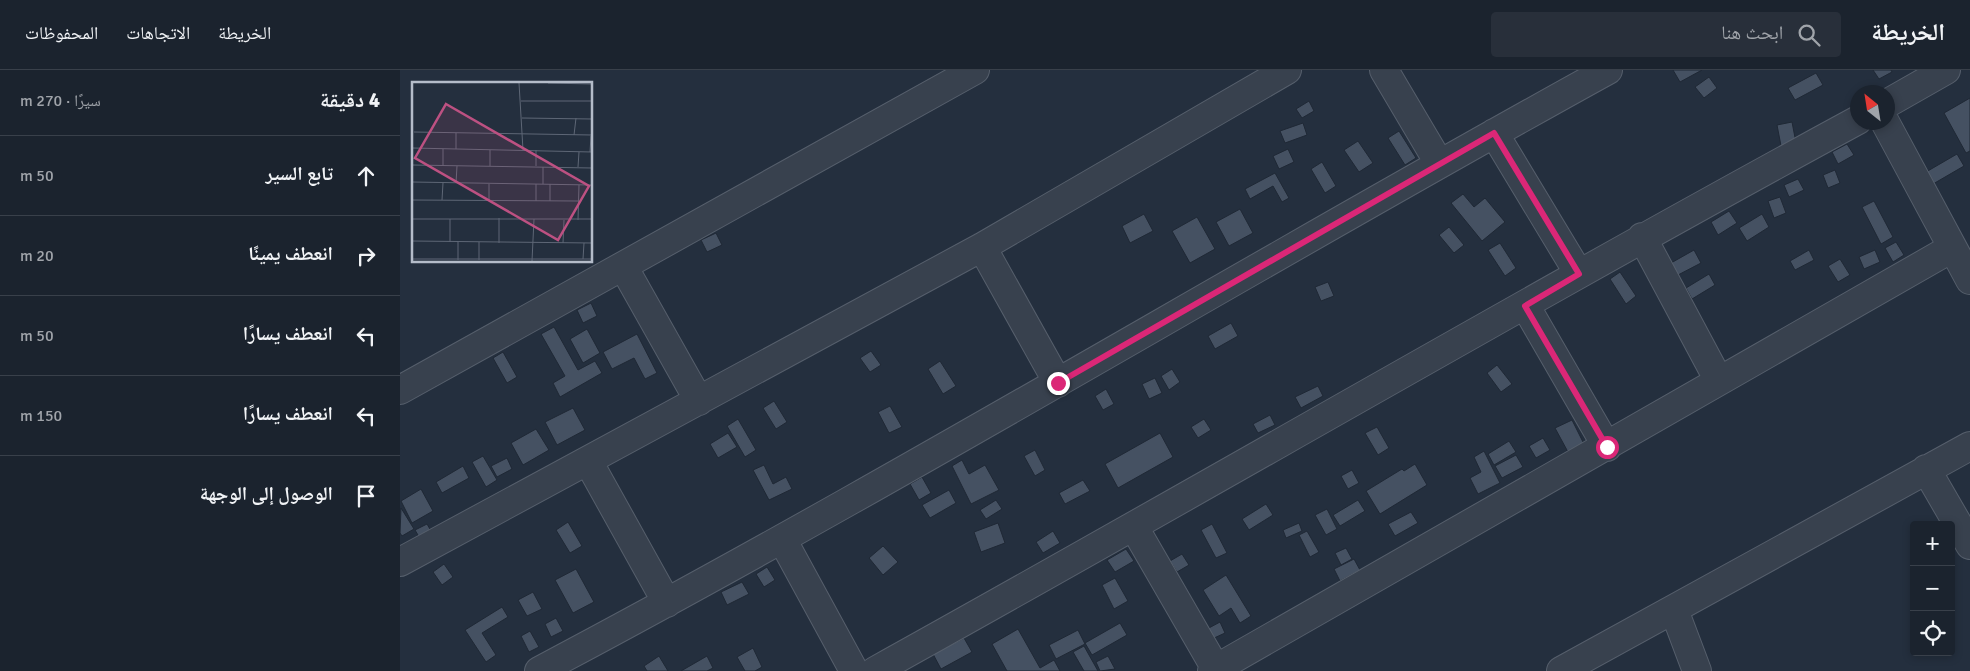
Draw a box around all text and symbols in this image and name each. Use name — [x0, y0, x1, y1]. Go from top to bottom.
search box — [1491, 12, 1841, 57]
text: الخريطة — [1871, 17, 1945, 47]
text: ابحث هنا — [1721, 21, 1783, 45]
icon: search — [1795, 21, 1823, 49]
text: المحفوظات — [25, 22, 98, 44]
text: الاتجاهات — [126, 22, 190, 44]
text: الخريطة — [218, 22, 271, 44]
inset map — [412, 82, 592, 262]
north arrow — [1850, 85, 1895, 130]
text: 4 دقيقة — [320, 87, 380, 113]
text: سيرًا · 270 m — [20, 91, 101, 111]
text: تابع السير — [265, 162, 333, 186]
icon: ahead — [352, 162, 380, 190]
text: 50 m — [20, 166, 54, 186]
text: انعطف يمينًا — [248, 242, 333, 266]
icon: right — [352, 242, 380, 270]
text: 20 m — [20, 246, 54, 266]
text: انعطف يسارًا — [243, 322, 333, 346]
icon: left — [352, 322, 380, 350]
text: 50 m — [20, 326, 54, 346]
route end — [1047, 372, 1070, 395]
text: انعطف يسارًا — [243, 402, 333, 426]
icon: left — [352, 402, 380, 430]
text: 150 m — [20, 406, 62, 426]
route start — [1596, 436, 1619, 459]
text: الوصول إلى الوجهة — [200, 482, 333, 506]
icon: arrive — [352, 482, 380, 510]
map controls — [1910, 521, 1955, 656]
button: + — [1910, 521, 1955, 566]
button: − — [1910, 566, 1955, 611]
button: locate — [1910, 611, 1955, 656]

